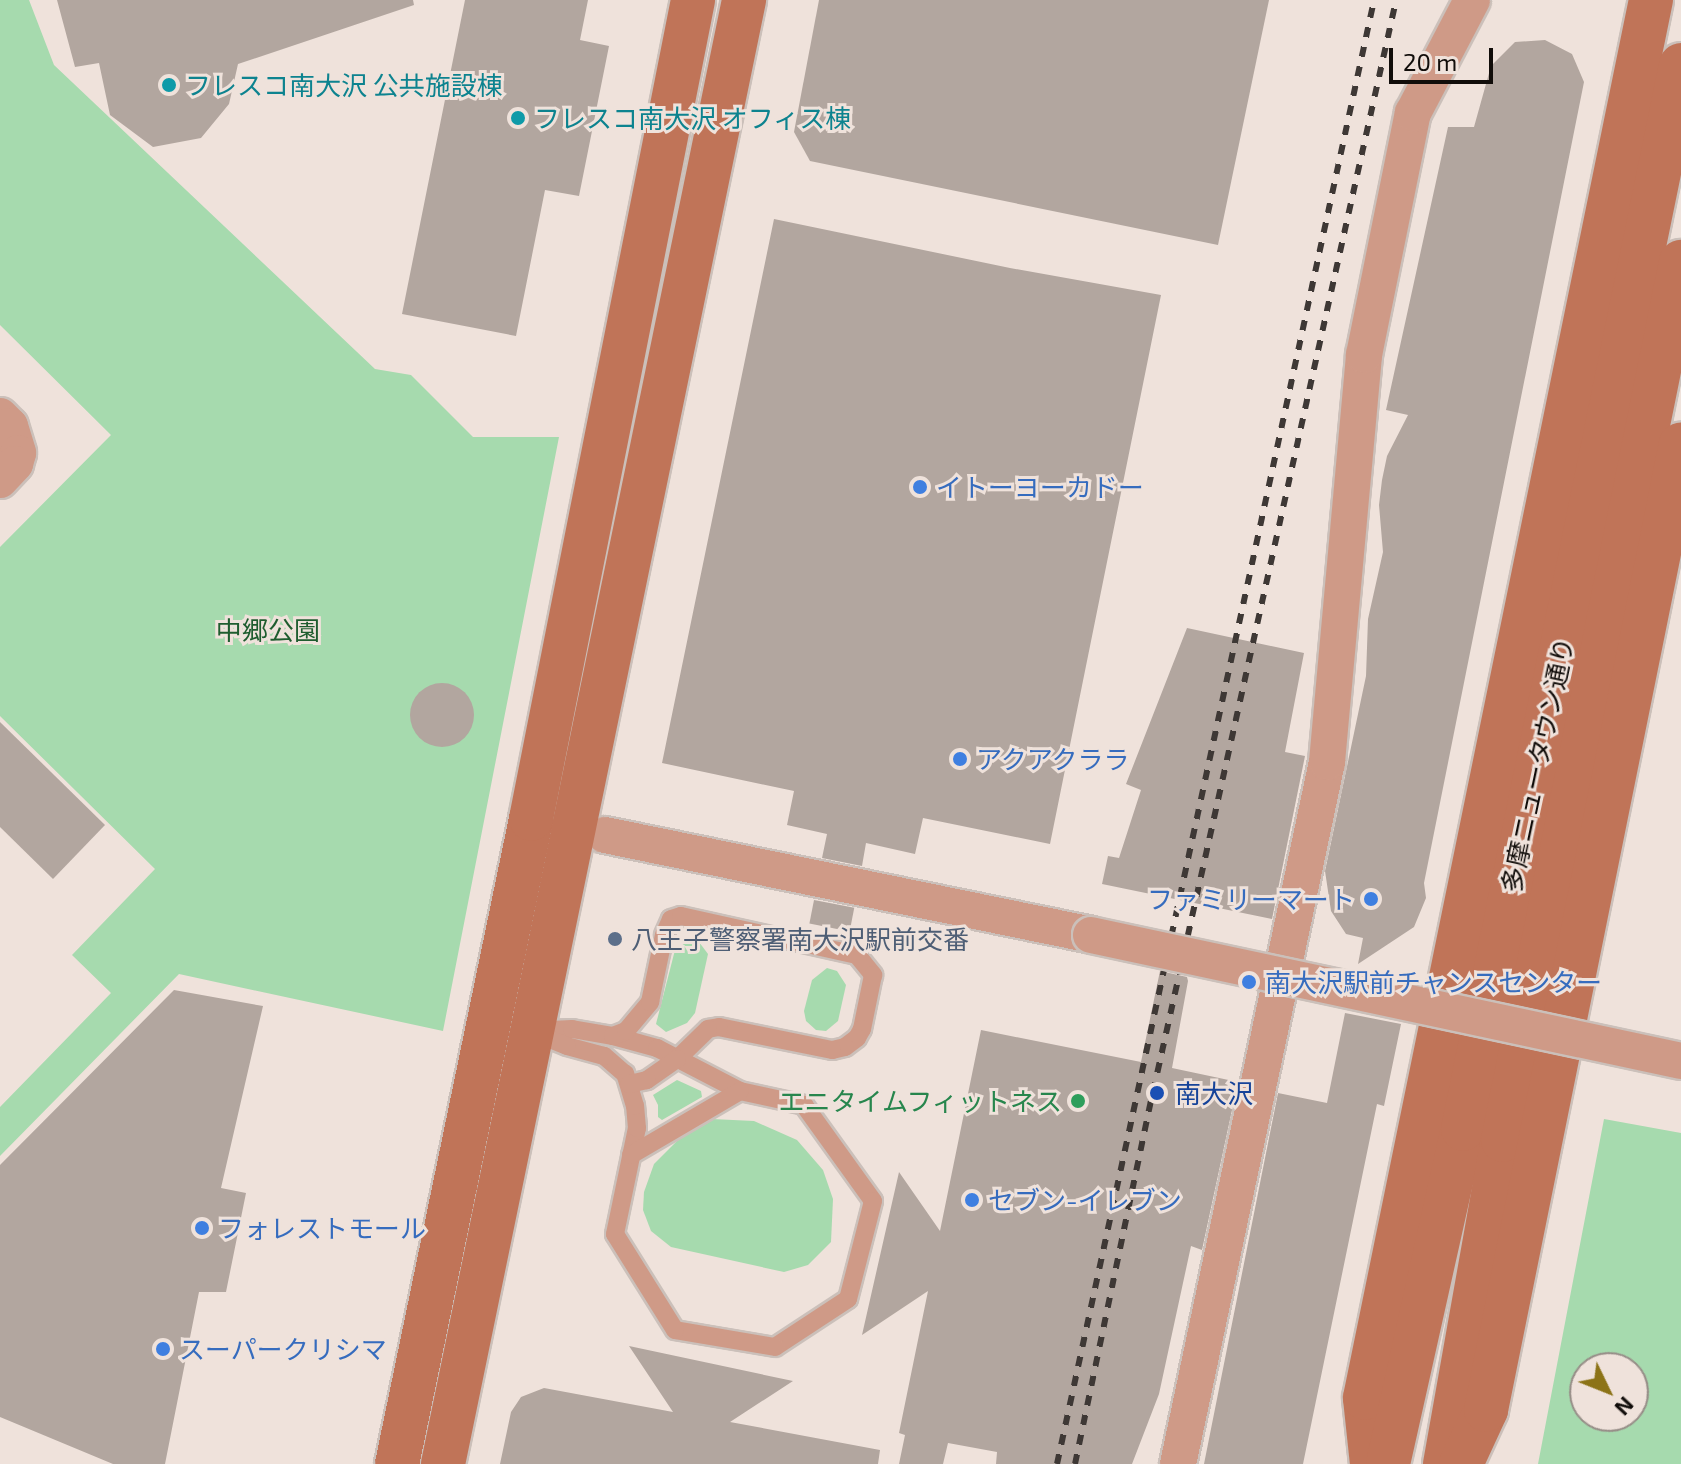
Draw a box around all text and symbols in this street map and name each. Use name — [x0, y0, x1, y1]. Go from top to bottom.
scale bar — [1393, 32, 1497, 82]
text: 20 m — [1403, 47, 1457, 76]
place label: フレスコ南大沢 公共施設棟 — [185, 69, 503, 101]
marker: フレスコ南大沢 公共施設棟 — [160, 76, 178, 94]
place label: フレスコ南大沢 オフィス棟 — [534, 102, 852, 134]
marker: フレスコ南大沢 オフィス棟 — [509, 109, 527, 127]
place label: イトーヨーカドー — [936, 471, 1144, 503]
marker: イトーヨーカドー — [911, 478, 929, 496]
park label: 中郷公園 — [216, 614, 320, 646]
street label: 多摩ニュータウン通り — [1495, 635, 1579, 895]
place label: アクアクララ — [976, 743, 1132, 775]
marker: アクアクララ — [951, 750, 969, 768]
place label: ファミリーマート — [1147, 883, 1355, 915]
marker: ファミリーマート — [1362, 890, 1380, 908]
place label: 八王子警察署南大沢駅前交番 — [631, 923, 969, 955]
marker: 八王子警察署南大沢駅前交番 — [606, 930, 624, 948]
place label: 南大沢駅前チャンスセンター — [1265, 966, 1603, 998]
marker: 南大沢駅前チャンスセンター — [1240, 973, 1258, 991]
place label: 南大沢 — [1175, 1077, 1253, 1109]
marker: 南大沢 — [1146, 1082, 1168, 1104]
place label: エニタイムフィットネス — [776, 1085, 1062, 1117]
marker: エニタイムフィットネス — [1069, 1092, 1087, 1110]
place label: セブン-イレブン — [988, 1184, 1182, 1216]
marker: セブン-イレブン — [963, 1191, 981, 1209]
place label: フォレストモール — [218, 1212, 426, 1244]
marker: フォレストモール — [193, 1219, 211, 1237]
place label: スーパークリシマ — [179, 1333, 387, 1365]
marker: スーパークリシマ — [154, 1340, 172, 1358]
north arrow — [1569, 1352, 1649, 1432]
text: N — [1610, 1392, 1640, 1422]

